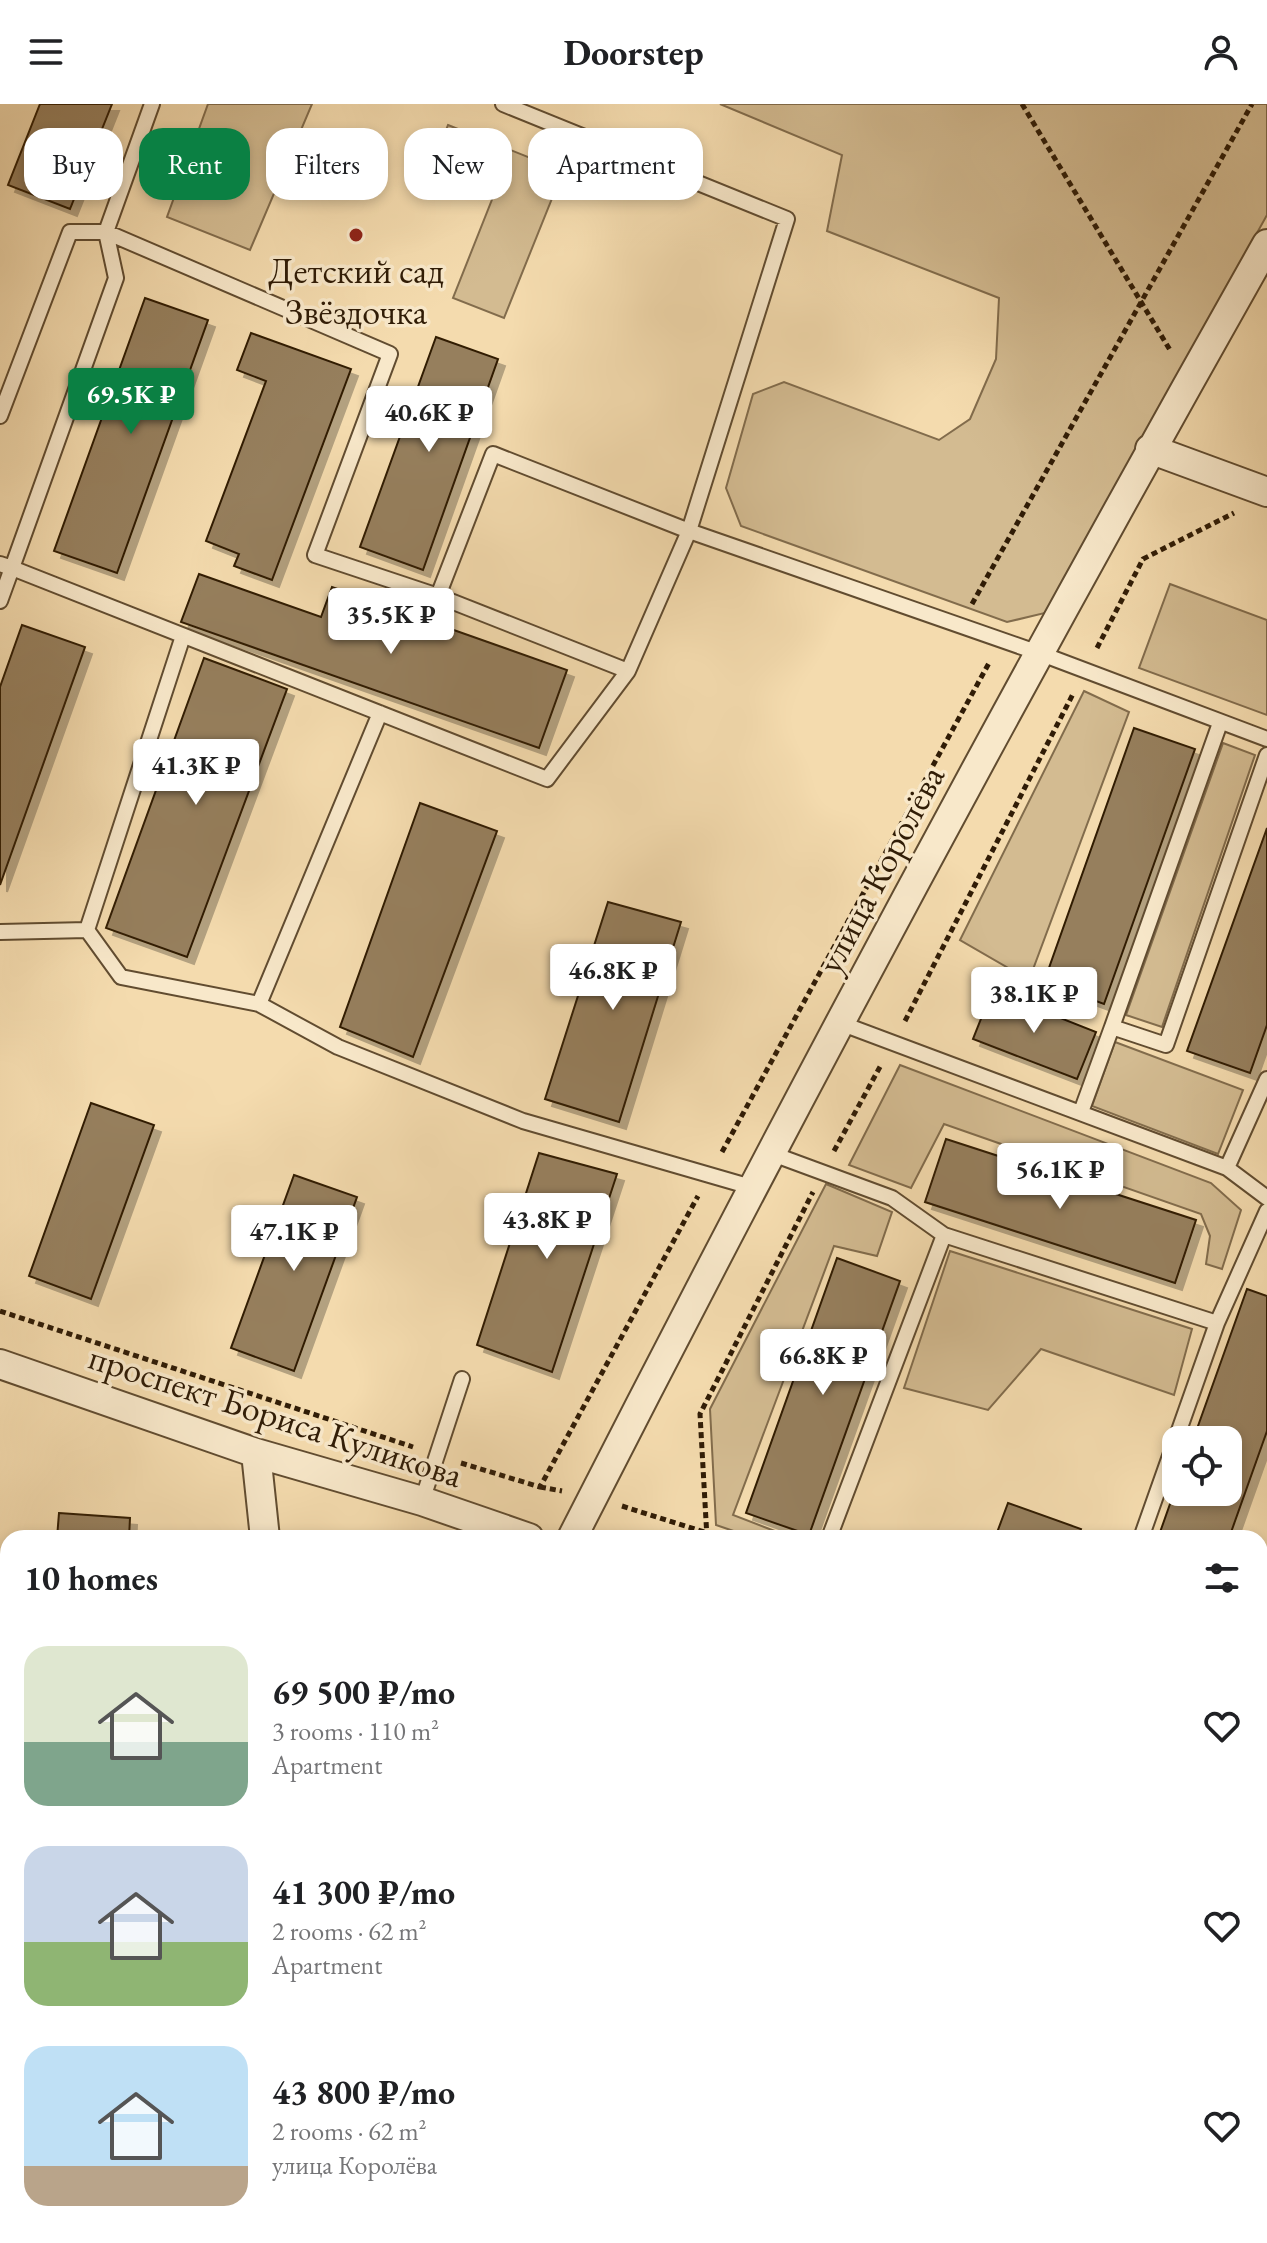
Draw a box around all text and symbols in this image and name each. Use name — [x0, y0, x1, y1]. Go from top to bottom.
text: Doorstep — [563, 29, 704, 76]
icon: menu — [24, 30, 68, 74]
icon: person — [1199, 30, 1243, 74]
chip: Buy — [24, 128, 123, 200]
chip: Rent — [139, 128, 250, 200]
chip: Filters — [266, 128, 388, 200]
chip: New — [404, 128, 512, 200]
chip: Apartment — [528, 128, 703, 200]
marker: Детский сад Звёздочка — [347, 226, 365, 244]
place label: Детский сад Звёздочка — [268, 247, 444, 335]
pin: 69.5K ₽ — [57, 368, 205, 436]
text: 69.5K ₽ — [86, 377, 176, 411]
pin: 40.6K ₽ — [355, 386, 503, 454]
text: 40.6K ₽ — [384, 395, 474, 429]
pin: 35.5K ₽ — [317, 588, 465, 656]
text: 35.5K ₽ — [346, 597, 436, 631]
pin: 41.3K ₽ — [122, 739, 270, 807]
text: 41.3K ₽ — [151, 748, 241, 782]
street label: улица Королёва — [806, 757, 955, 981]
pin: 46.8K ₽ — [539, 944, 687, 1012]
text: 46.8K ₽ — [568, 953, 658, 987]
pin: 38.1K ₽ — [960, 967, 1108, 1035]
text: 38.1K ₽ — [989, 976, 1079, 1010]
pin: 56.1K ₽ — [986, 1143, 1134, 1211]
text: 56.1K ₽ — [1015, 1152, 1105, 1186]
pin: 43.8K ₽ — [473, 1193, 621, 1261]
text: 43.8K ₽ — [502, 1202, 592, 1236]
pin: 47.1K ₽ — [220, 1205, 368, 1273]
text: 47.1K ₽ — [249, 1214, 339, 1248]
pin: 66.8K ₽ — [749, 1329, 897, 1397]
street label: проспект Бориса Куликова — [83, 1333, 469, 1498]
text: 66.8K ₽ — [778, 1338, 868, 1372]
map controls — [1162, 1426, 1242, 1506]
button: locate — [1162, 1426, 1242, 1506]
text: 10 homes — [24, 1556, 158, 1600]
icon: filters — [1200, 1556, 1244, 1600]
text: 69 500 ₽/mo — [272, 1670, 455, 1714]
icon: home — [88, 1678, 184, 1774]
icon: heart — [1200, 1704, 1244, 1748]
text: 3 rooms · 110 m² — [272, 1714, 439, 1748]
text: Apartment — [272, 1748, 382, 1782]
text: 41 300 ₽/mo — [272, 1870, 455, 1914]
icon: home — [88, 1878, 184, 1974]
icon: heart — [1200, 1904, 1244, 1948]
text: 2 rooms · 62 m² — [272, 1914, 427, 1948]
text: Apartment — [272, 1948, 382, 1982]
text: 43 800 ₽/mo — [272, 2070, 455, 2114]
icon: home — [88, 2078, 184, 2174]
icon: heart — [1200, 2104, 1244, 2148]
text: 2 rooms · 62 m² — [272, 2114, 427, 2148]
text: улица Королёва — [272, 2148, 437, 2182]

